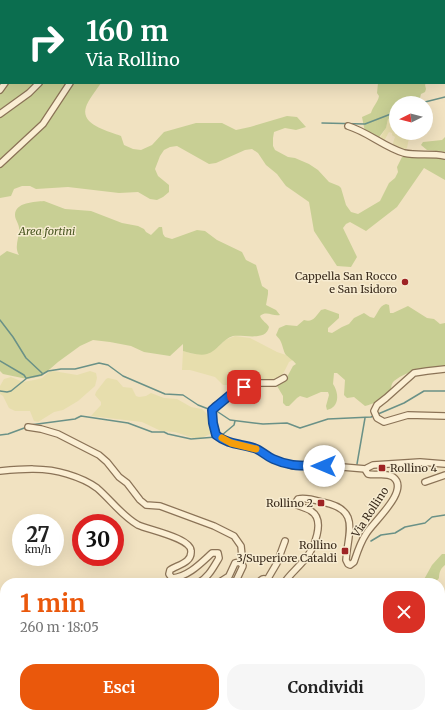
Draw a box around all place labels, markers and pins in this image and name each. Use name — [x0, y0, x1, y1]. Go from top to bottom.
place label: Cappella San Rocco e San Isidoro — [295, 269, 398, 296]
marker: Cappella San Rocco e San Isidoro — [400, 277, 410, 287]
pin — [227, 370, 261, 404]
place label: Rollino 4 — [390, 461, 438, 475]
marker: Rollino 4 — [377, 463, 387, 473]
place label: Rollino 2 — [266, 496, 313, 510]
marker: Rollino 2 — [316, 498, 326, 508]
place label: Rollino 3/Superiore Cataldi — [236, 538, 338, 565]
marker: Rollino 3/Superiore Cataldi — [340, 546, 350, 556]

